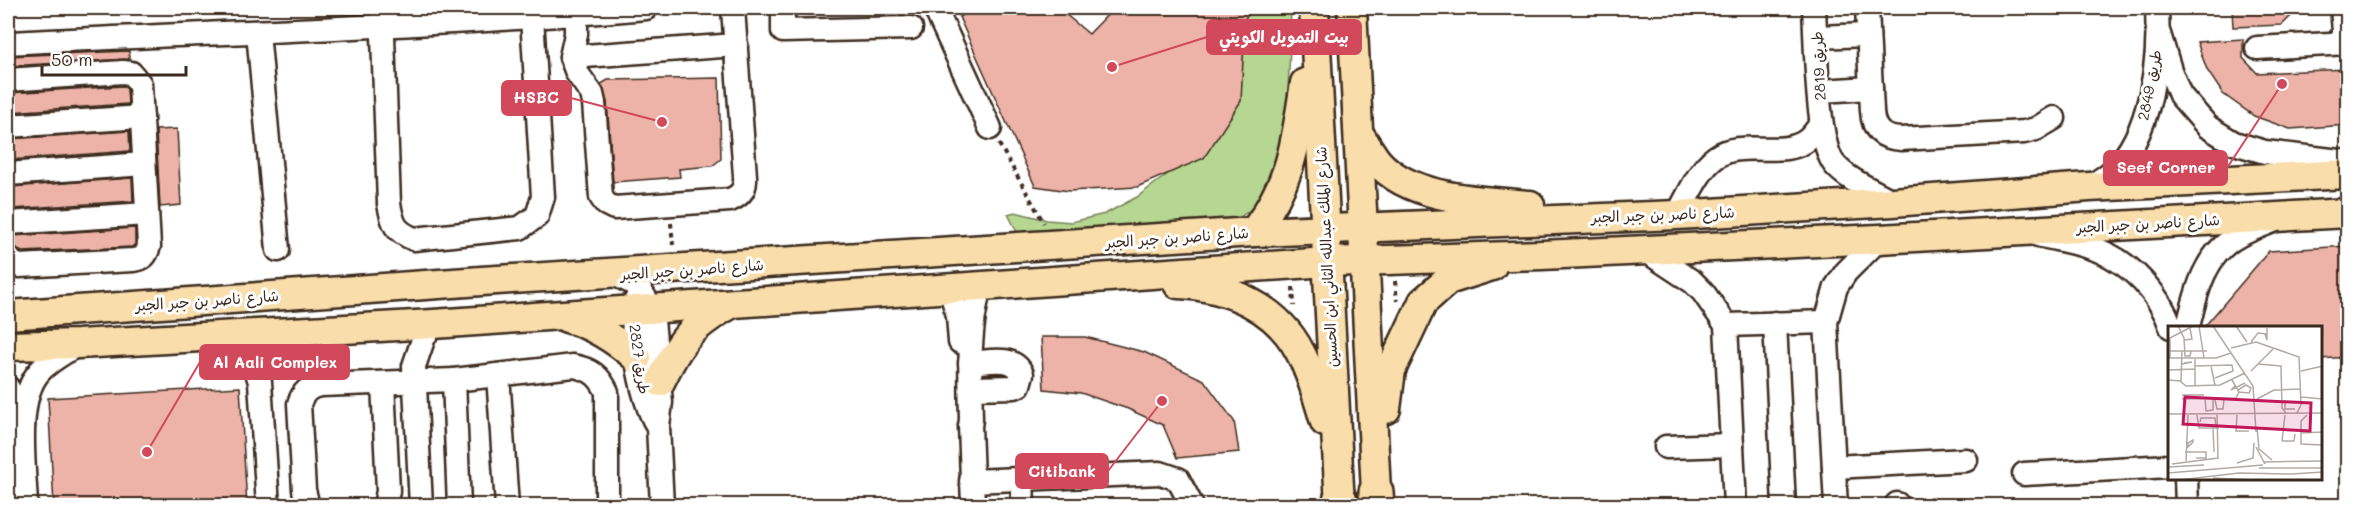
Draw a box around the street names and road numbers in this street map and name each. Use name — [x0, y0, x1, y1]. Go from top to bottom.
street label: طريق 2819 — [1806, 31, 1830, 101]
street label: طريق 2849 — [2132, 48, 2166, 122]
street label: شارع الملك عبدالله الثاني ابن الحسين — [1310, 146, 1346, 368]
street label: شارع ناصر بن جبر الجبر — [1590, 202, 1735, 228]
street label: شارع ناصر بن جبر الجبر — [2075, 209, 2220, 238]
street label: شارع ناصر بن جبر الجبر — [1104, 222, 1249, 253]
street label: شارع ناصر بن جبر الجبر — [619, 254, 764, 285]
street label: شارع ناصر بن جبر الجبر — [134, 285, 279, 316]
street label: طريق 2827 — [625, 323, 655, 395]

